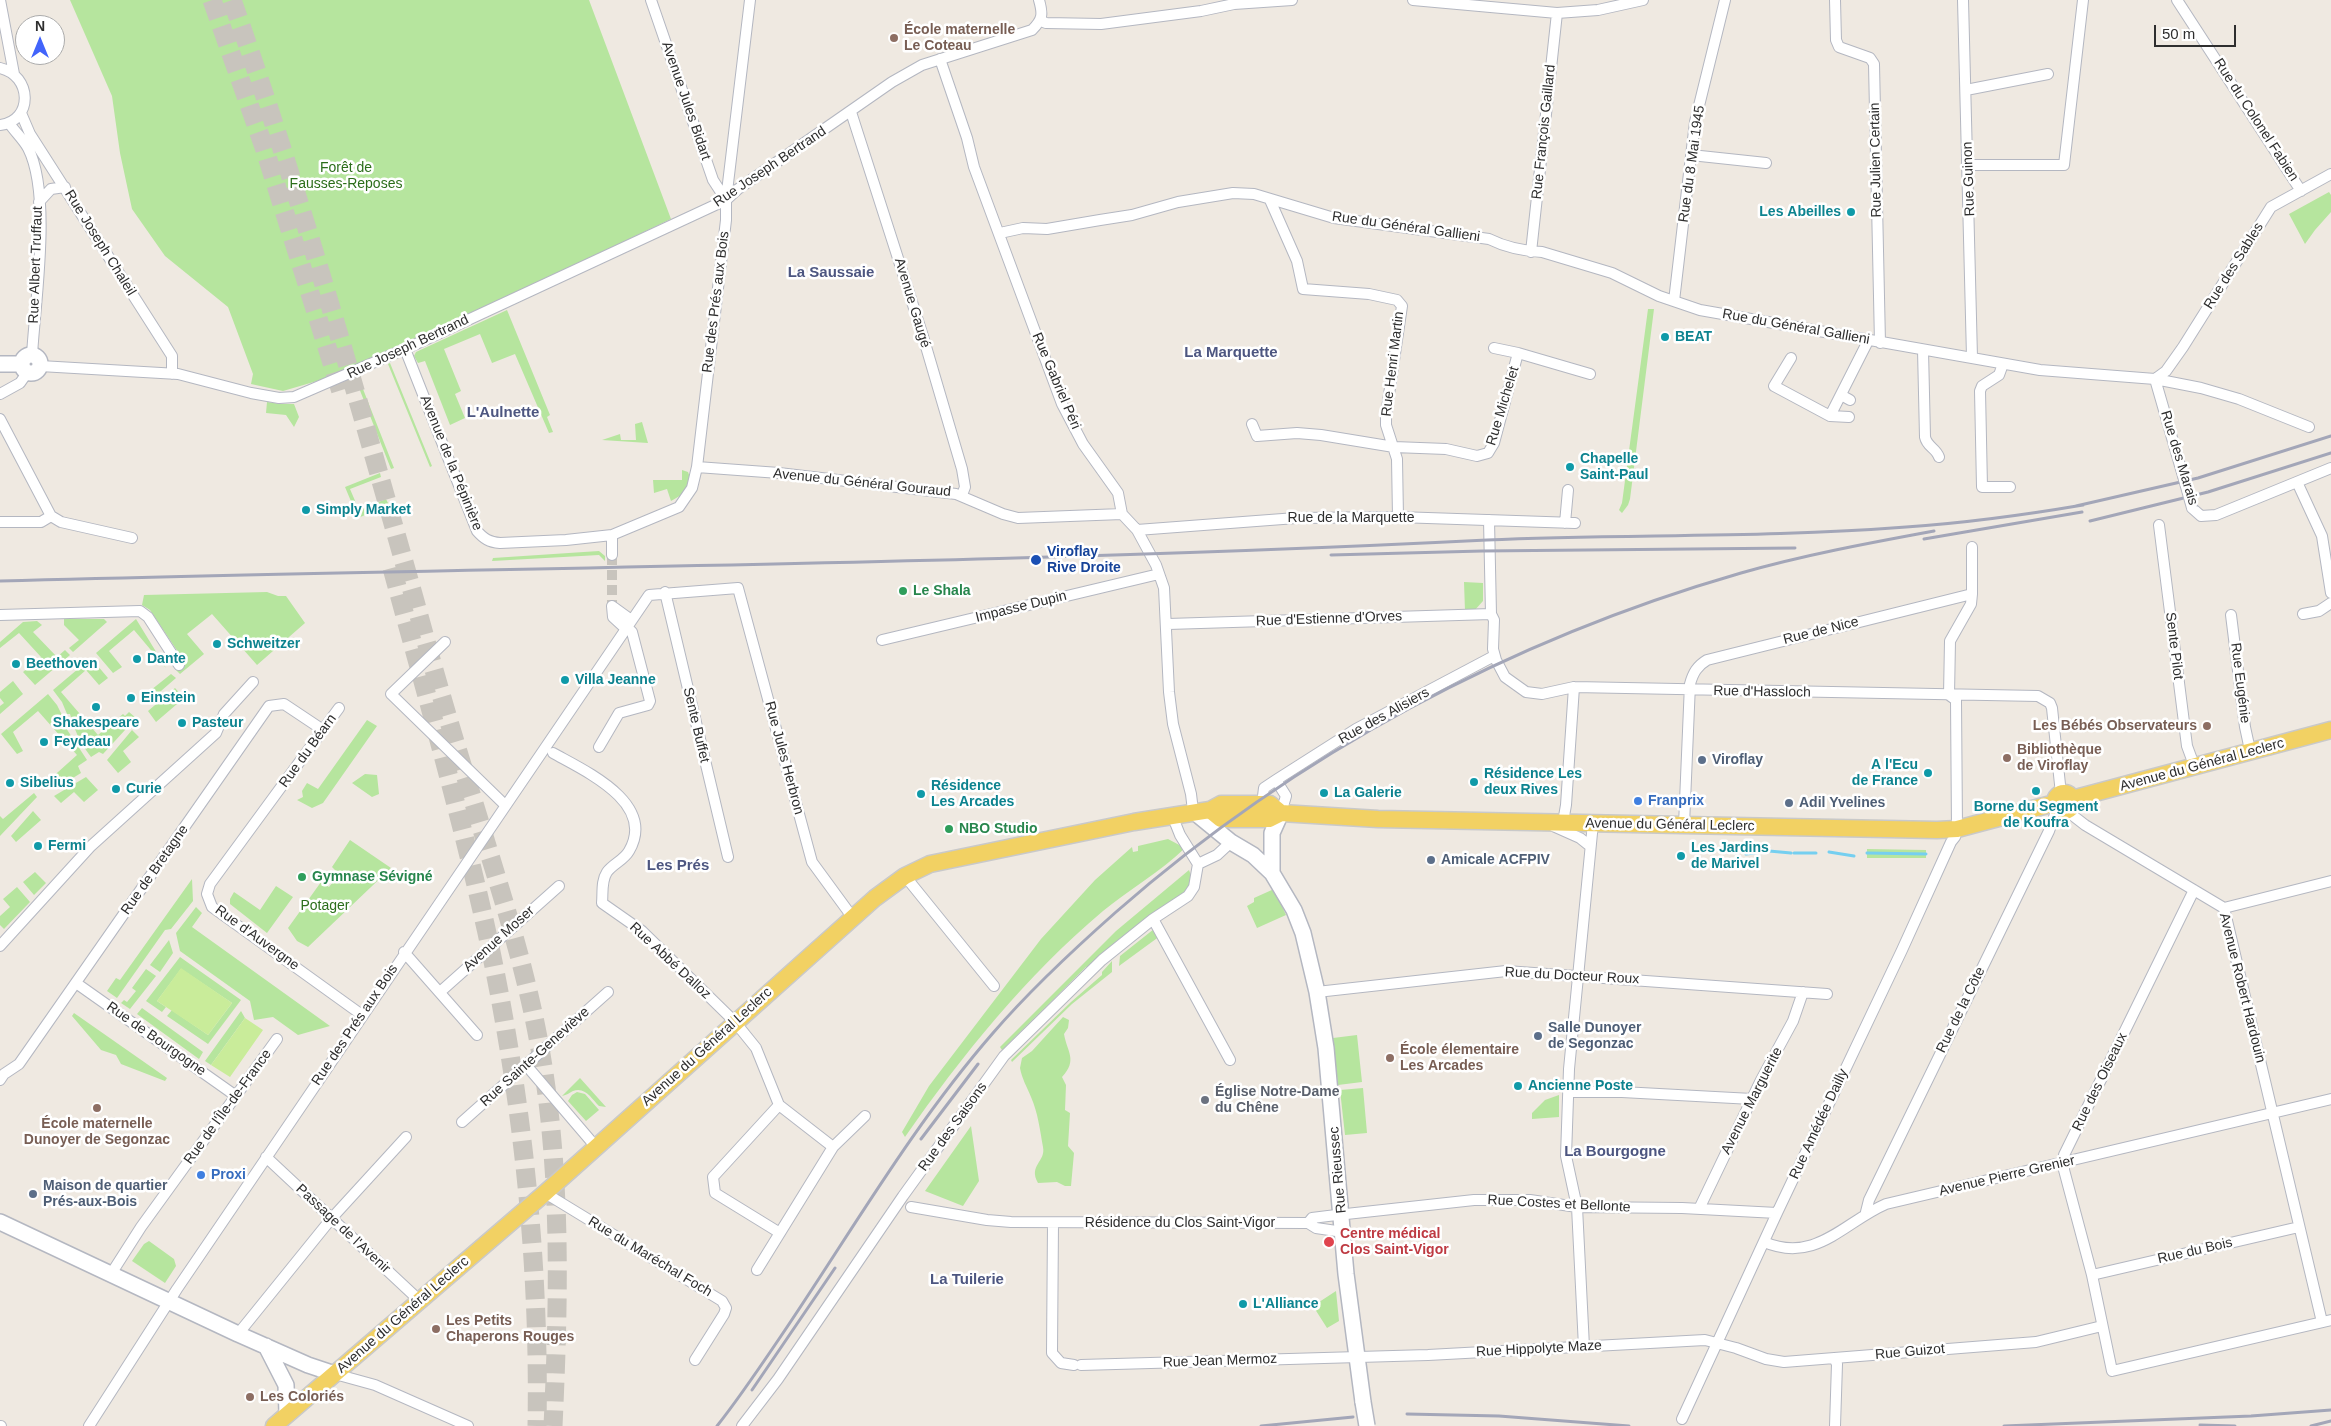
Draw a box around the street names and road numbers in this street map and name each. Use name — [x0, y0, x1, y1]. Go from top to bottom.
street label: Avenue Jules Bidart — [658, 40, 714, 162]
street label: Rue du Colonel Fabien — [2210, 55, 2302, 185]
street label: Rue François Gaillard — [1529, 64, 1559, 200]
street label: Rue Julien Certain — [1867, 102, 1885, 218]
street label: Rue du 8 Mai 1945 — [1675, 104, 1709, 224]
street label: Rue Joseph Bertrand — [710, 123, 830, 211]
street label: Rue Guinon — [1959, 141, 1979, 217]
street label: Rue Joseph Chaleil — [61, 187, 139, 299]
street label: Rue Albert Truffaut — [26, 206, 46, 324]
street label: Rue du Général Gallieni — [1331, 208, 1481, 246]
street label: Rue des Sables — [2201, 220, 2267, 312]
street label: Rue des Prés aux Bois — [699, 230, 733, 374]
street label: Avenue Gaugé — [890, 256, 934, 350]
street label: Rue du Général Gallieni — [1721, 306, 1871, 348]
street label: Rue Henri Martin — [1378, 310, 1408, 418]
street label: Rue Joseph Bertrand — [344, 311, 472, 383]
street label: Rue Gabriel Péri — [1028, 330, 1084, 432]
street label: Rue Michelet — [1483, 364, 1523, 448]
street label: Avenue de la Pépinière — [416, 393, 486, 533]
street label: Rue des Marais — [2157, 409, 2201, 507]
street label: Avenue du Général Gouraud — [772, 465, 952, 501]
street label: Rue de la Marquette — [1288, 510, 1414, 526]
street label: Impasse Dupin — [974, 588, 1068, 626]
street label: Rue d'Estienne d'Orves — [1256, 608, 1402, 630]
street label: Sente Pilot — [2162, 611, 2186, 681]
street label: Rue de Nice — [1782, 614, 1860, 648]
street label: Rue Eugénie — [2227, 642, 2253, 724]
street label: Rue d'Hassloch — [1713, 683, 1811, 701]
street label: Rue des Alisiers — [1336, 684, 1432, 748]
street label: Sente Buffet — [679, 686, 713, 764]
street label: Rue Jules Herbron — [761, 699, 807, 817]
street label: Rue du Béarn — [276, 711, 340, 791]
street label: Avenue du Général Leclerc — [2118, 735, 2286, 795]
street label: Avenue du Général Leclerc — [1585, 815, 1755, 835]
street label: Rue de Bretagne — [118, 822, 192, 918]
street label: Rue d'Auvergne — [212, 902, 302, 974]
street label: Avenue Moser — [460, 903, 538, 975]
street label: Avenue Robert Hardouin — [2215, 911, 2269, 1065]
street label: Rue Abbé Dalloz — [626, 919, 714, 1003]
street label: Rue des Prés aux Bois — [308, 961, 402, 1089]
street label: Rue du Docteur Roux — [1504, 964, 1640, 988]
street label: Rue de la Côte — [1933, 964, 1989, 1056]
street label: Avenue du Général Leclerc — [638, 984, 776, 1110]
street label: Rue de Bourgogne — [103, 998, 209, 1080]
street label: Rue Sainte-Geneviève — [477, 1004, 593, 1110]
street label: Rue des Oiseaux — [2069, 1030, 2131, 1134]
street label: Avenue Marguerite — [1718, 1045, 1786, 1157]
street label: Rue de l'Île-de-France — [181, 1046, 275, 1168]
street label: Rue Amédée Dailly — [1786, 1066, 1852, 1182]
street label: Rue des Saisons — [915, 1079, 991, 1175]
street label: Rue Rieussec — [1326, 1126, 1350, 1214]
street label: Avenue Pierre Grenier — [1937, 1152, 2077, 1200]
street label: Passage de l'Avenir — [292, 1181, 394, 1277]
street label: Rue Costes et Bellonte — [1487, 1192, 1631, 1216]
street label: Rue du Maréchal Foch — [585, 1213, 715, 1301]
street label: Résidence du Clos Saint-Vigor — [1085, 1215, 1275, 1231]
street label: Rue du Bois — [2156, 1234, 2234, 1268]
street label: Avenue du Général Leclerc — [334, 1253, 472, 1377]
street label: Rue Hippolyte Maze — [1476, 1337, 1602, 1361]
street label: Rue Guizot — [1874, 1341, 1946, 1363]
street label: Rue Jean Mermoz — [1163, 1351, 1277, 1371]

